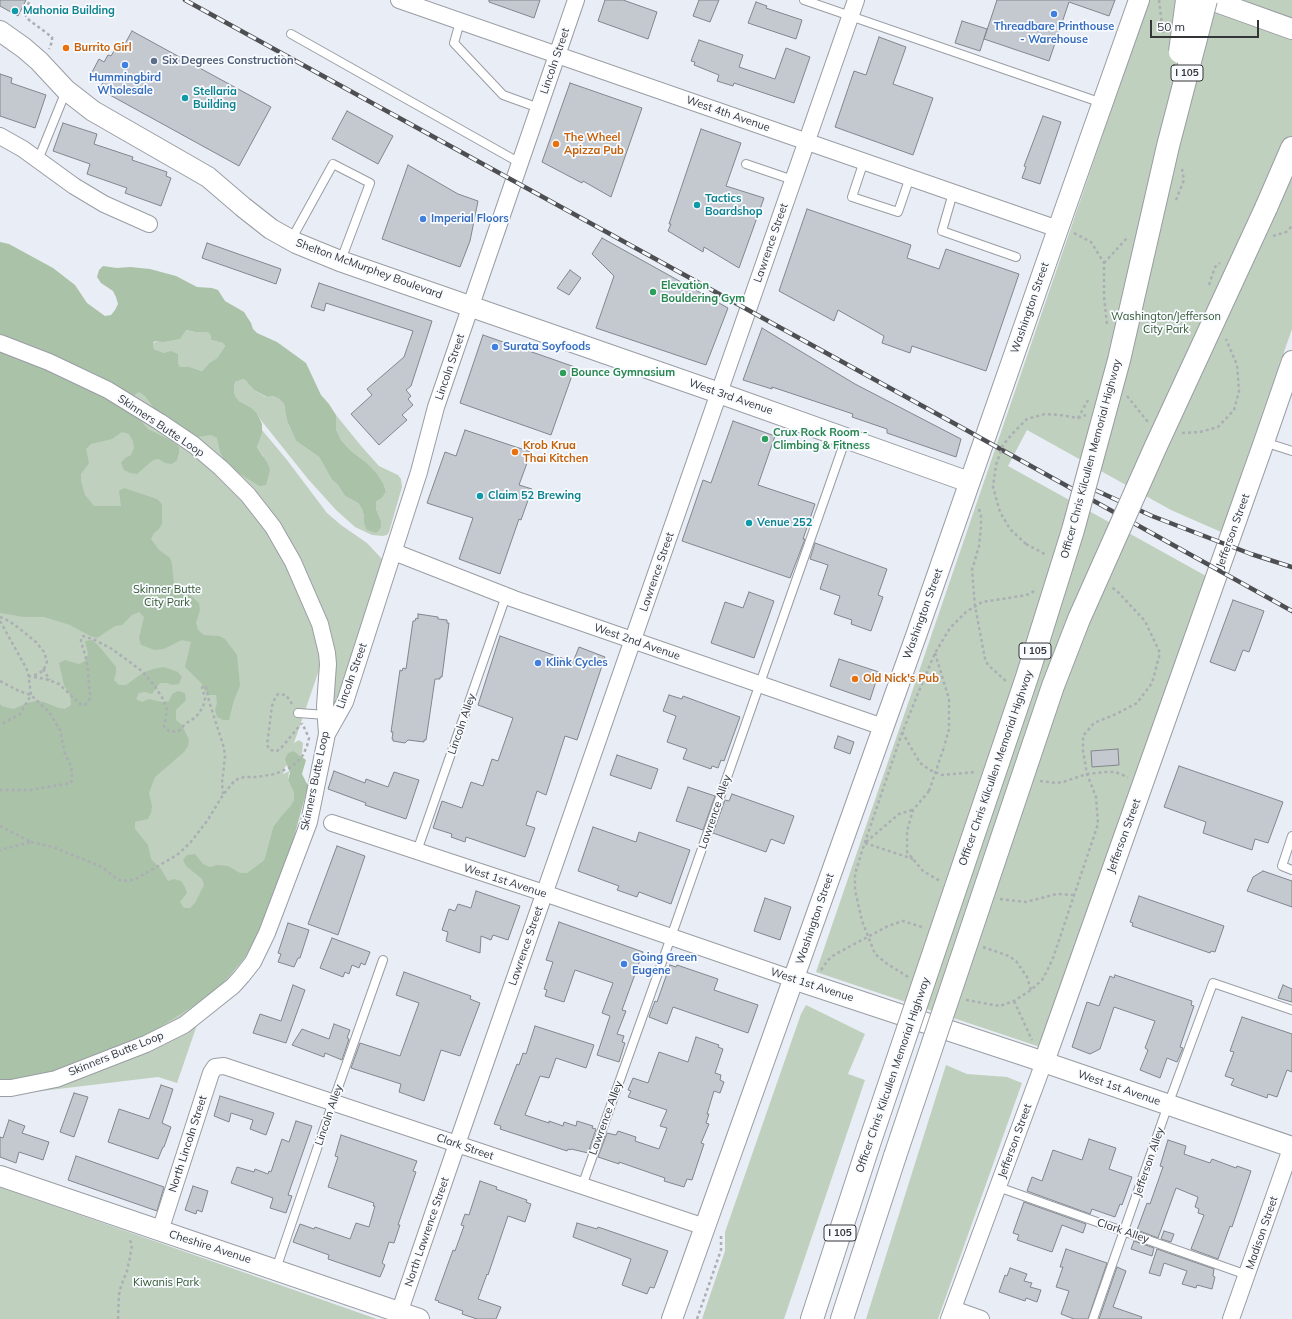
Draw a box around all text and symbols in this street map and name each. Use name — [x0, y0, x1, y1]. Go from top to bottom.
place label: Mahonia Building — [23, 4, 115, 18]
marker: Mahonia Building — [10, 6, 20, 16]
marker: Threadbare Printhouse - Warehouse — [1049, 9, 1059, 19]
scale bar — [1152, 12, 1261, 38]
text: 50 m — [1157, 19, 1185, 34]
place label: Threadbare Printhouse - Warehouse — [994, 20, 1114, 46]
street label: Lincoln Street — [538, 26, 572, 96]
place label: Burrito Girl — [74, 41, 132, 55]
marker: Burrito Girl — [61, 43, 71, 53]
place label: Six Degrees Construction — [162, 54, 294, 68]
marker: Six Degrees Construction — [149, 56, 159, 66]
marker: Hummingbird Wholesale — [120, 60, 130, 70]
road number: I 105 — [1171, 65, 1203, 81]
place label: Hummingbird Wholesale — [89, 71, 161, 97]
place label: Stellaria Building — [193, 85, 237, 111]
marker: Stellaria Building — [180, 93, 190, 103]
street label: West 4th Avenue — [684, 93, 772, 135]
place label: The Wheel Apizza Pub — [564, 131, 624, 157]
marker: The Wheel Apizza Pub — [551, 139, 561, 149]
place label: Tactics Boardshop — [705, 192, 762, 218]
marker: Tactics Boardshop — [692, 200, 702, 210]
street label: Lawrence Street — [751, 202, 791, 284]
place label: Imperial Floors — [431, 212, 509, 226]
marker: Imperial Floors — [418, 214, 428, 224]
street label: Shelton McMurphey Boulevard — [294, 236, 444, 302]
street label: Washington Street — [1008, 261, 1052, 355]
place label: Elevation Bouldering Gym — [661, 279, 745, 305]
marker: Elevation Bouldering Gym — [648, 287, 658, 297]
park label: Washington/Jefferson City Park — [1111, 310, 1221, 336]
street label: Lincoln Street — [433, 332, 467, 402]
place label: Surata Soyfoods — [503, 340, 591, 354]
marker: Surata Soyfoods — [490, 342, 500, 352]
street label: Officer Chris Kilcullen Memorial Highway — [1058, 358, 1124, 560]
place label: Bounce Gymnasium — [571, 366, 675, 380]
marker: Bounce Gymnasium — [558, 368, 568, 378]
street label: West 3rd Avenue — [687, 376, 775, 418]
street label: Skinners Butte Loop — [115, 392, 207, 460]
place label: Crux Rock Room - Climbing & Fitness — [773, 426, 870, 452]
marker: Crux Rock Room - Climbing & Fitness — [760, 434, 770, 444]
place label: Krob Krua Thai Kitchen — [523, 439, 588, 465]
marker: Krob Krua Thai Kitchen — [510, 447, 520, 457]
place label: Claim 52 Brewing — [488, 489, 581, 503]
marker: Claim 52 Brewing — [475, 491, 485, 501]
street label: Jefferson Street — [1213, 492, 1253, 570]
place label: Venue 252 — [757, 516, 812, 530]
marker: Venue 252 — [744, 518, 754, 528]
street label: Lawrence Street — [637, 531, 677, 613]
street label: Washington Street — [900, 567, 946, 661]
park label: Skinner Butte City Park — [133, 583, 201, 609]
street label: West 2nd Avenue — [592, 621, 682, 663]
street label: Lincoln Street — [334, 641, 370, 711]
road number: I 105 — [1019, 643, 1051, 659]
place label: Klink Cycles — [546, 656, 608, 670]
marker: Klink Cycles — [533, 658, 543, 668]
street label: Officer Chris Kilcullen Memorial Highway — [956, 668, 1036, 868]
place label: Old Nick's Pub — [863, 672, 939, 686]
marker: Old Nick's Pub — [850, 674, 860, 684]
street label: Lincoln Alley — [445, 692, 479, 756]
street label: Skinners Butte Loop — [298, 730, 332, 832]
street label: Lawrence Alley — [696, 773, 734, 851]
street label: Jefferson Street — [1104, 797, 1144, 875]
street label: West 1st Avenue — [462, 861, 548, 901]
street label: Washington Street — [793, 872, 837, 966]
street label: Lawrence Street — [506, 905, 546, 987]
place label: Going Green Eugene — [632, 951, 697, 977]
marker: Going Green Eugene — [619, 959, 629, 969]
street label: West 1st Avenue — [769, 965, 855, 1005]
street label: Officer Chris Kilcullen Memorial Highway — [853, 975, 933, 1175]
street label: Skinners Butte Loop — [66, 1029, 166, 1079]
street label: West 1st Avenue — [1076, 1068, 1162, 1108]
street label: Lawrence Alley — [587, 1079, 625, 1157]
street label: Lincoln Alley — [312, 1083, 346, 1147]
street label: North Lincoln Street — [166, 1094, 210, 1194]
street label: Jefferson Street — [995, 1102, 1035, 1180]
street label: Jefferson Alley — [1131, 1125, 1167, 1199]
street label: Clark Street — [435, 1131, 495, 1163]
street label: North Lawrence Street — [402, 1175, 452, 1289]
street label: Madison Street — [1243, 1195, 1281, 1271]
street label: Clark Alley — [1095, 1216, 1151, 1246]
road number: I 105 — [824, 1225, 856, 1241]
street label: Cheshire Avenue — [167, 1228, 253, 1266]
park label: Kiwanis Park — [133, 1276, 199, 1290]

